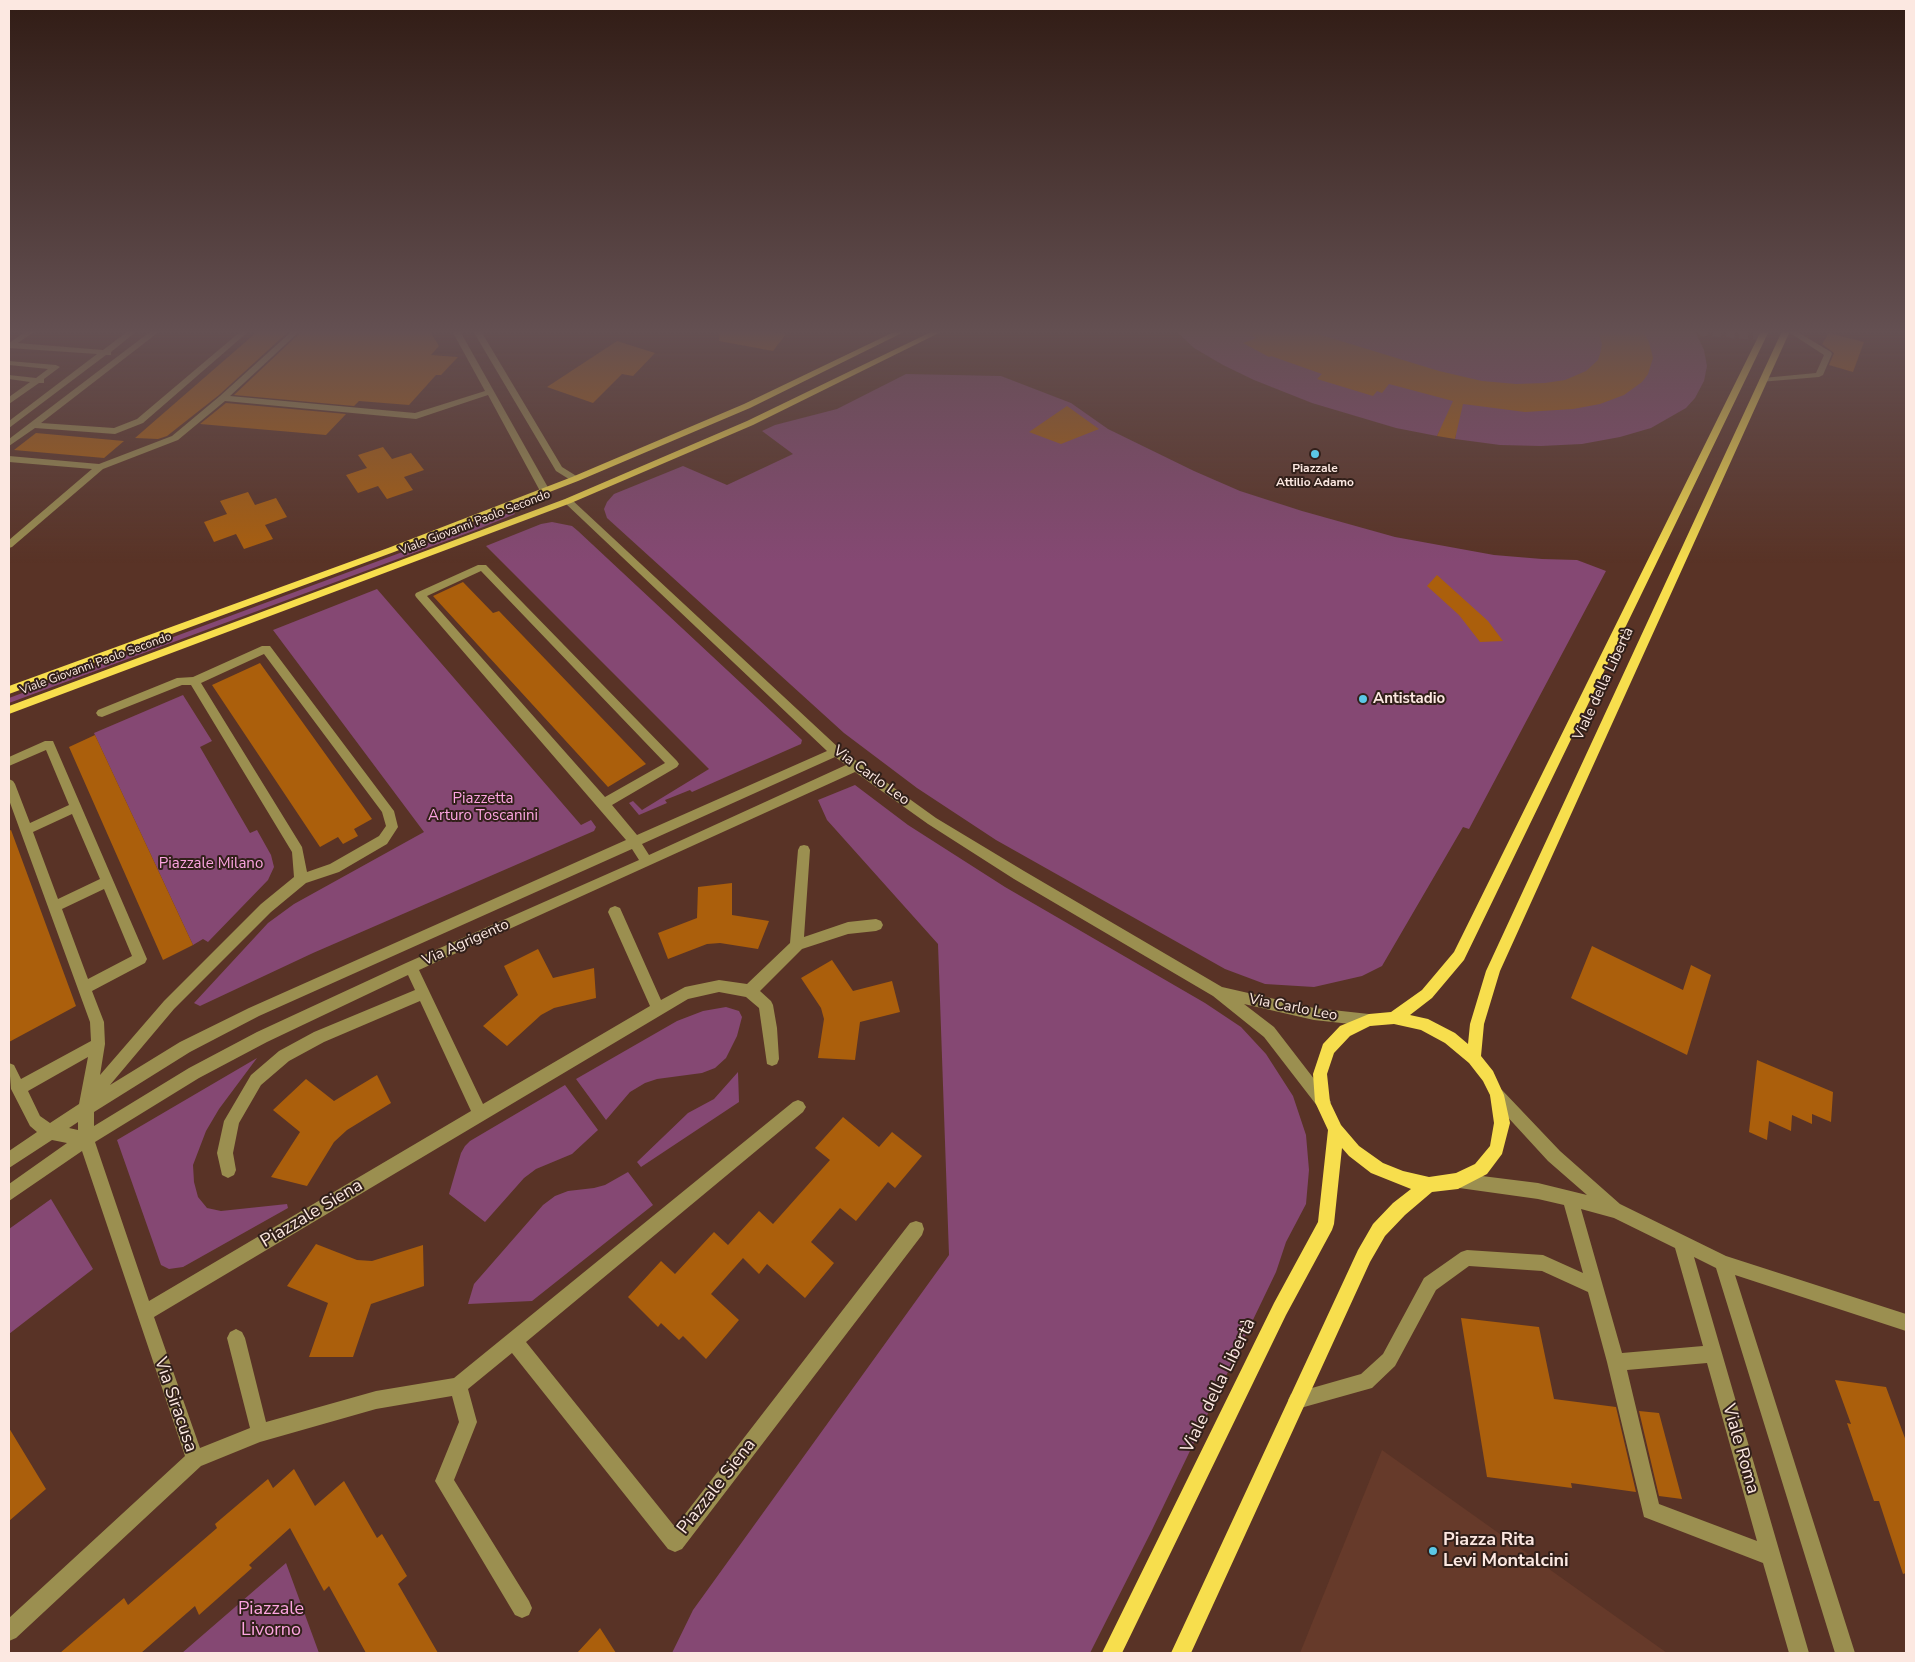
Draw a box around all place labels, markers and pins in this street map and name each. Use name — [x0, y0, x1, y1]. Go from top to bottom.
marker: Piazzale Attilio Adamo — [1309, 448, 1321, 460]
place label: Piazzale Attilio Adamo — [1276, 462, 1354, 490]
place label: Antistadio — [1373, 690, 1445, 708]
marker: Antistadio — [1357, 693, 1369, 705]
place label: Piazza Rita Levi Montalcini — [1443, 1530, 1569, 1572]
marker: Piazza Rita Levi Montalcini — [1427, 1545, 1439, 1557]

